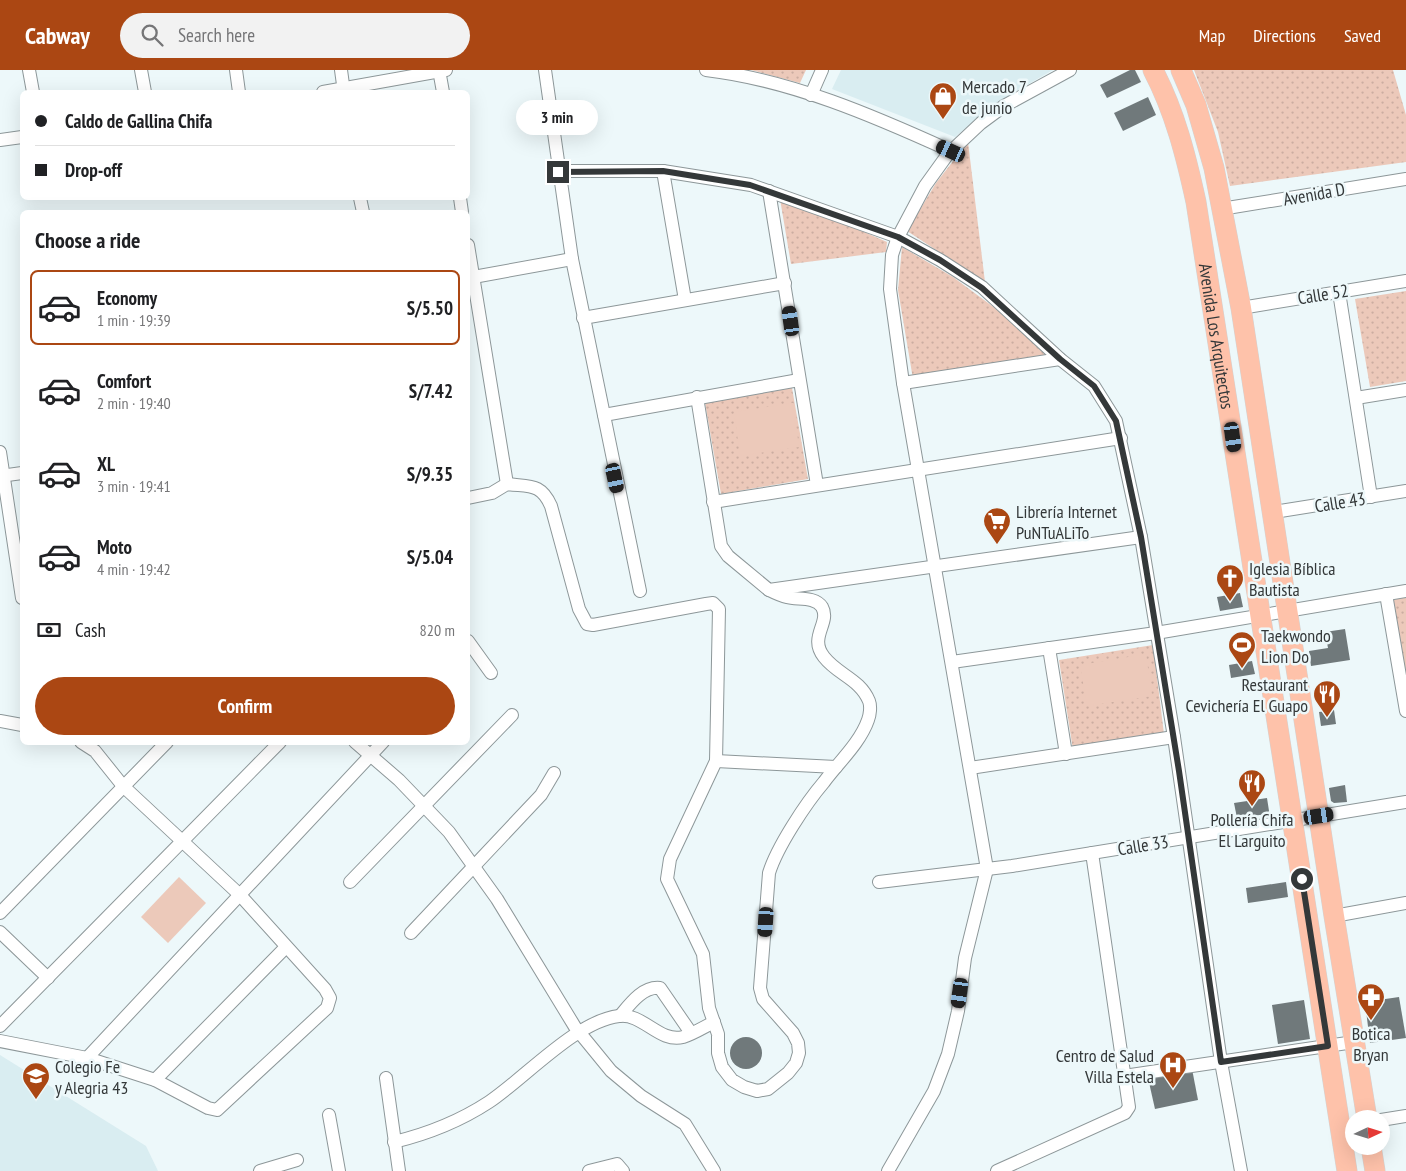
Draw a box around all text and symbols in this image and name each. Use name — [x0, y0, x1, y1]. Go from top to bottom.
search box — [120, 13, 470, 58]
text: Cabway — [25, 20, 90, 51]
icon: search — [138, 21, 166, 49]
text: Search here — [178, 23, 255, 47]
text: Map — [1199, 24, 1225, 47]
text: Directions — [1253, 24, 1316, 47]
text: Saved — [1344, 24, 1381, 47]
place label: Mercado 7 de junio — [962, 75, 1027, 119]
shop icon: Mercado 7 de junio — [928, 81, 958, 120]
callout: 3 min — [517, 99, 599, 134]
text: 3 min — [541, 107, 573, 127]
text: Caldo de Gallina Chifa — [65, 109, 212, 133]
car — [934, 138, 967, 164]
text: Drop-off — [65, 158, 122, 182]
route end — [547, 161, 569, 183]
street label: Avenida D — [1281, 177, 1347, 211]
text: Choose a ride — [35, 226, 140, 254]
street label: Avenida Los Arquitectos — [1194, 262, 1240, 411]
street label: Calle 52 — [1296, 279, 1350, 309]
icon: car — [37, 285, 82, 330]
text: Economy — [97, 286, 157, 310]
text: S/5.50 — [407, 296, 453, 320]
car — [781, 305, 800, 337]
text: 1 min · 19:39 — [97, 310, 171, 330]
icon: car — [37, 368, 82, 413]
text: Comfort — [97, 369, 151, 393]
text: S/7.42 — [409, 379, 453, 403]
text: 2 min · 19:40 — [97, 393, 171, 413]
car — [1223, 421, 1242, 453]
icon: car — [37, 451, 82, 496]
text: XL — [97, 452, 115, 476]
text: S/9.35 — [407, 462, 453, 486]
car — [604, 462, 625, 494]
text: 3 min · 19:41 — [97, 476, 171, 496]
street label: Calle 43 — [1313, 487, 1367, 517]
place label: Librería Internet PuNTuALiTo — [1016, 500, 1117, 544]
supermarket icon: Librería Internet PuNTuALiTo — [982, 506, 1012, 545]
icon: car — [37, 534, 82, 579]
text: Moto — [97, 535, 132, 559]
text: S/5.04 — [407, 545, 453, 569]
place label: Iglesia Bíblica Bautista — [1249, 557, 1336, 601]
text: 4 min · 19:42 — [97, 559, 171, 579]
church icon: Iglesia Bíblica Bautista — [1215, 563, 1245, 602]
icon: cash — [35, 616, 63, 644]
text: Cash — [75, 618, 106, 642]
text: 820 m — [420, 620, 455, 640]
place label: Taekwondo Lion Do — [1261, 624, 1331, 668]
sports icon: Taekwondo Lion Do — [1227, 630, 1257, 669]
place label: Restaurant Cevichería El Guapo — [1185, 673, 1308, 717]
button: Confirm — [35, 677, 455, 735]
restaurant icon: Restaurant Cevichería El Guapo — [1312, 679, 1342, 718]
restaurant icon: Pollería Chifa El Larguito — [1237, 768, 1267, 807]
car — [1303, 806, 1334, 826]
place label: Pollería Chifa El Larguito — [1211, 808, 1293, 852]
street label: Calle 33 — [1116, 830, 1170, 860]
route start — [1291, 868, 1313, 890]
car — [757, 907, 774, 937]
car — [950, 977, 969, 1009]
pharmacy icon: Botica Bryan — [1356, 982, 1386, 1021]
place label: Botica Bryan — [1352, 1022, 1390, 1066]
place label: Centro de Salud Villa Estela — [1056, 1044, 1154, 1088]
hospital icon: Centro de Salud Villa Estela — [1158, 1050, 1188, 1089]
place label: Colegio Fe y Alegria 43 — [55, 1055, 128, 1099]
school or university icon: Colegio Fe y Alegria 43 — [21, 1061, 51, 1100]
north arrow — [1345, 1110, 1390, 1155]
map controls — [1345, 1110, 1390, 1155]

